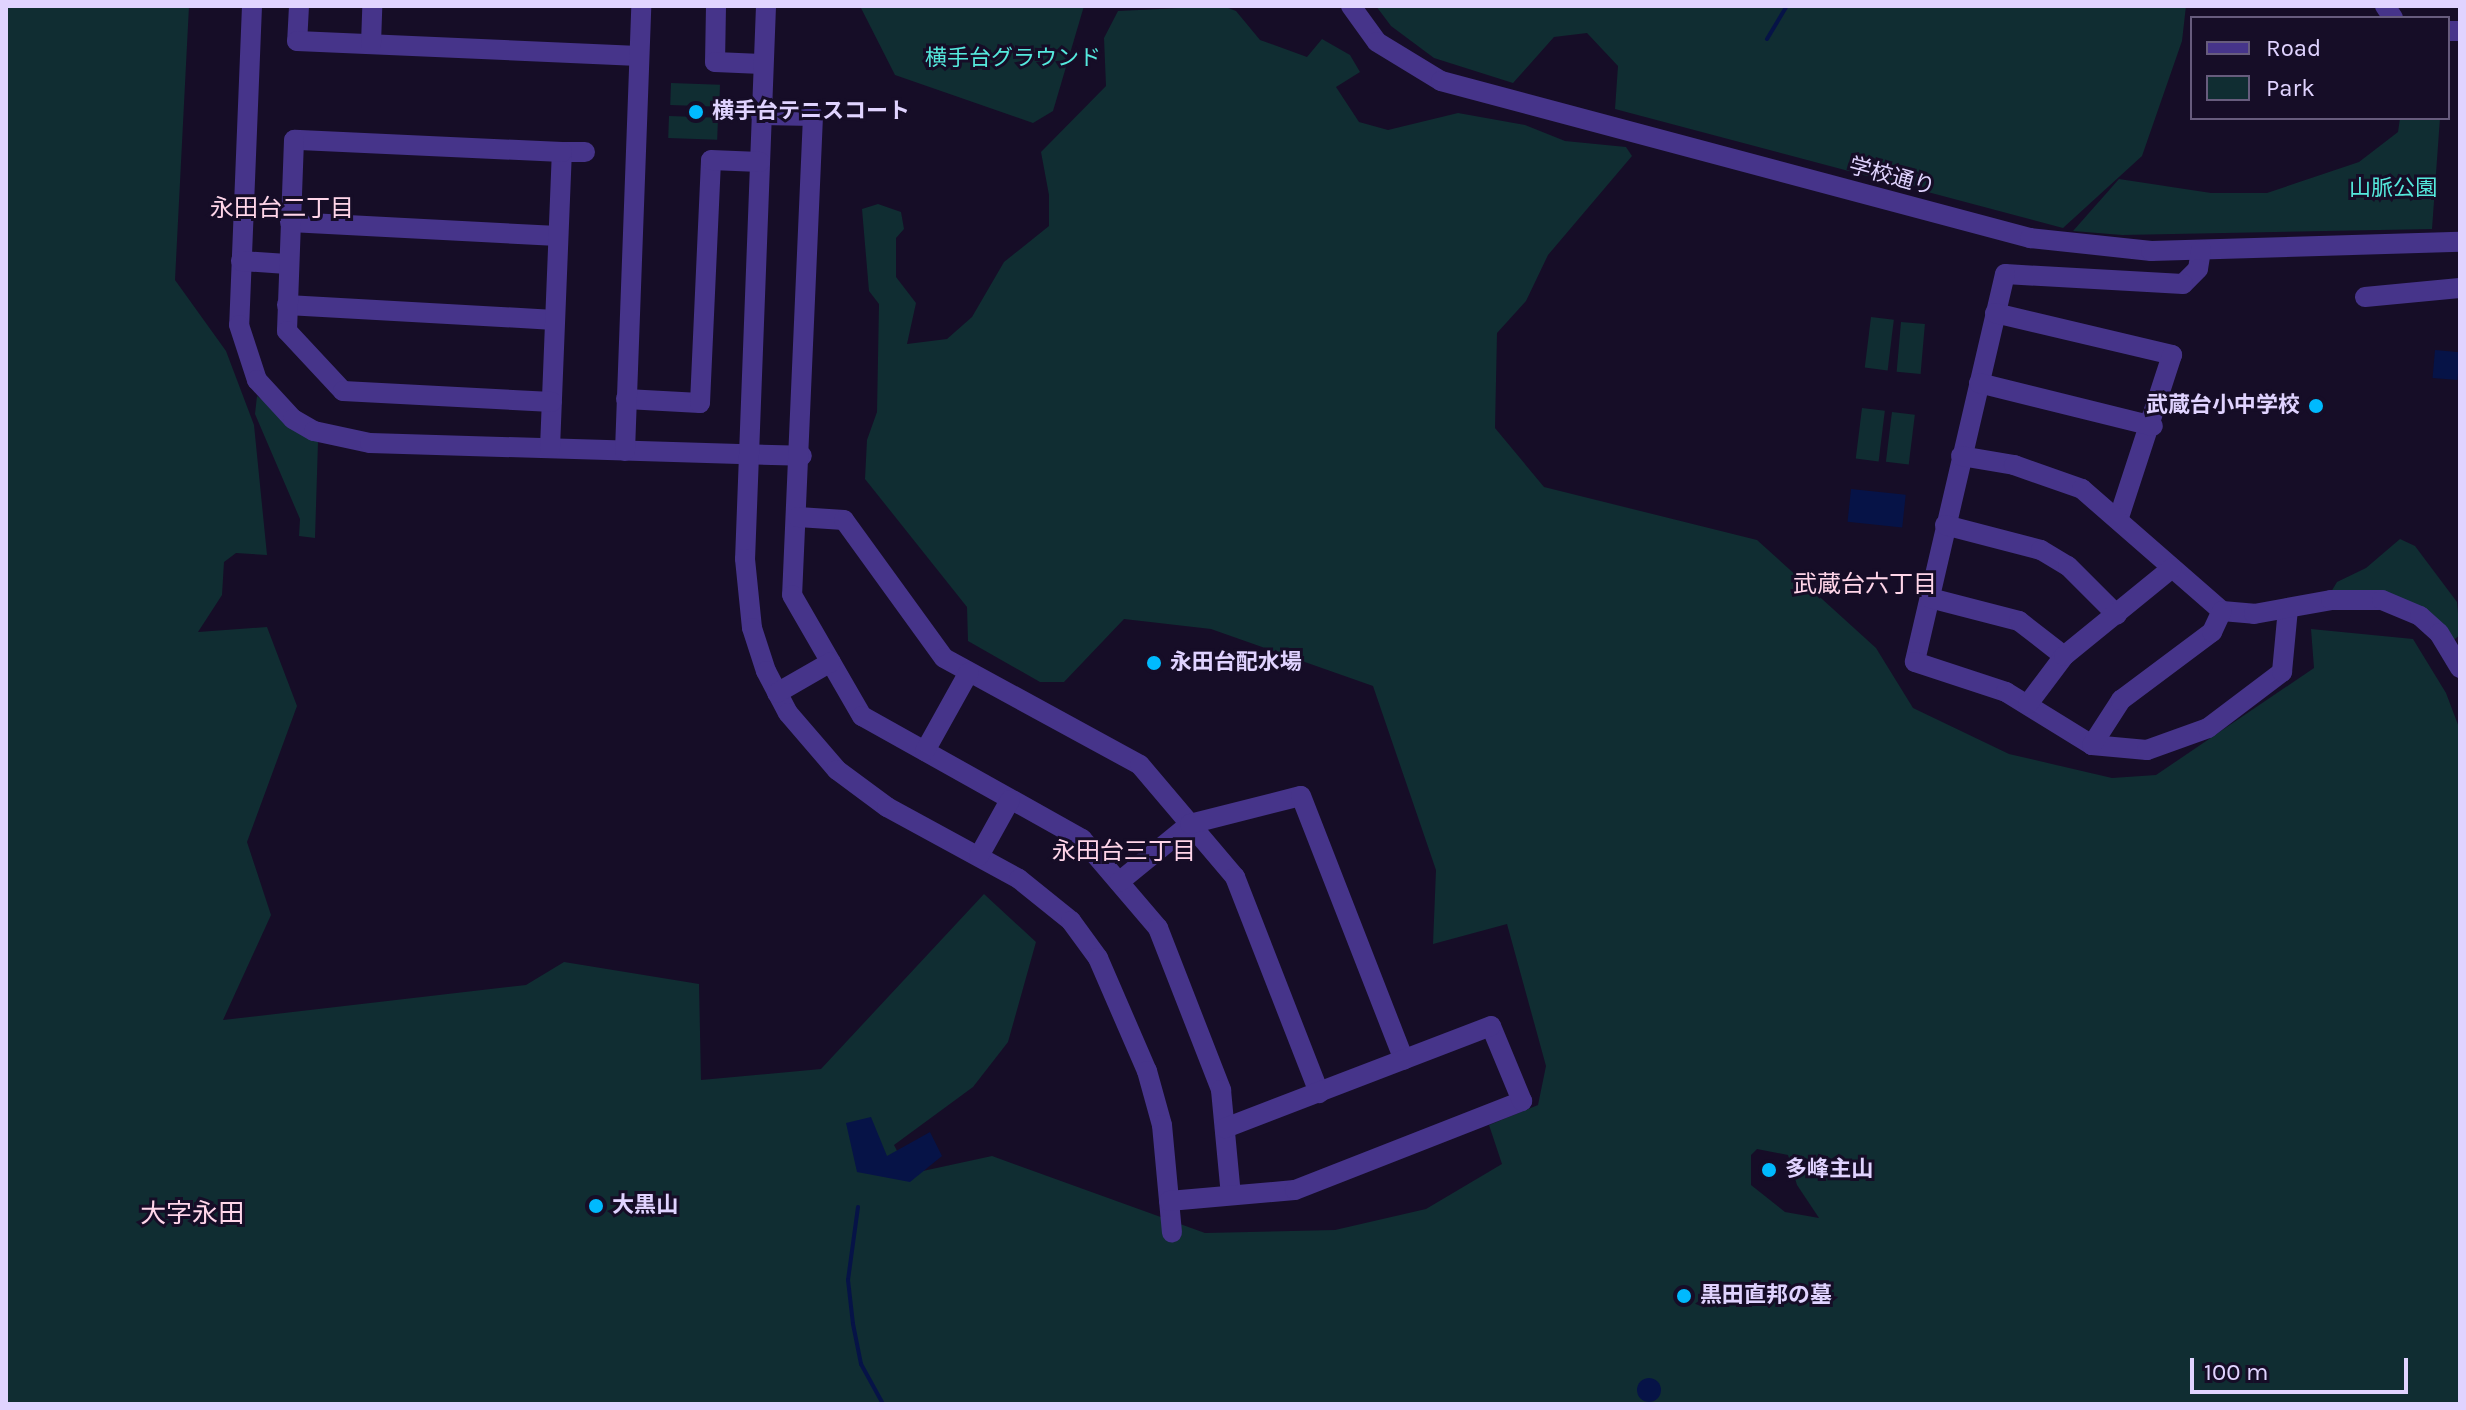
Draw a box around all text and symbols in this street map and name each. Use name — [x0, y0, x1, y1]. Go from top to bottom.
legend — [2190, 16, 2450, 120]
text: Road — [2266, 34, 2321, 62]
park label: 横手台グラウンド — [925, 46, 1101, 72]
text: Park — [2266, 74, 2315, 102]
place label: 横手台テニスコート — [712, 99, 910, 125]
marker: 横手台テニスコート — [687, 103, 705, 121]
street label: 学校通り — [1846, 153, 1938, 201]
park label: 山脈公園 — [2349, 176, 2437, 202]
district label: 永田台二丁目 — [210, 195, 354, 223]
place label: 武蔵台小中学校 — [2146, 393, 2300, 419]
marker: 武蔵台小中学校 — [2307, 397, 2325, 415]
district label: 武蔵台六丁目 — [1793, 571, 1937, 599]
place label: 永田台配水場 — [1170, 650, 1302, 676]
marker: 永田台配水場 — [1145, 654, 1163, 672]
district label: 永田台三丁目 — [1052, 838, 1196, 866]
place label: 多峰主山 — [1785, 1157, 1873, 1183]
marker: 多峰主山 — [1760, 1161, 1778, 1179]
place label: 大黒山 — [612, 1193, 678, 1219]
marker: 大黒山 — [587, 1197, 605, 1215]
district label: 大字永田 — [140, 1198, 244, 1230]
place label: 黒田直邦の墓 — [1700, 1283, 1832, 1309]
marker: 黒田直邦の墓 — [1675, 1287, 1693, 1305]
scale bar — [2194, 1342, 2412, 1392]
text: 100 m — [2204, 1358, 2269, 1386]

